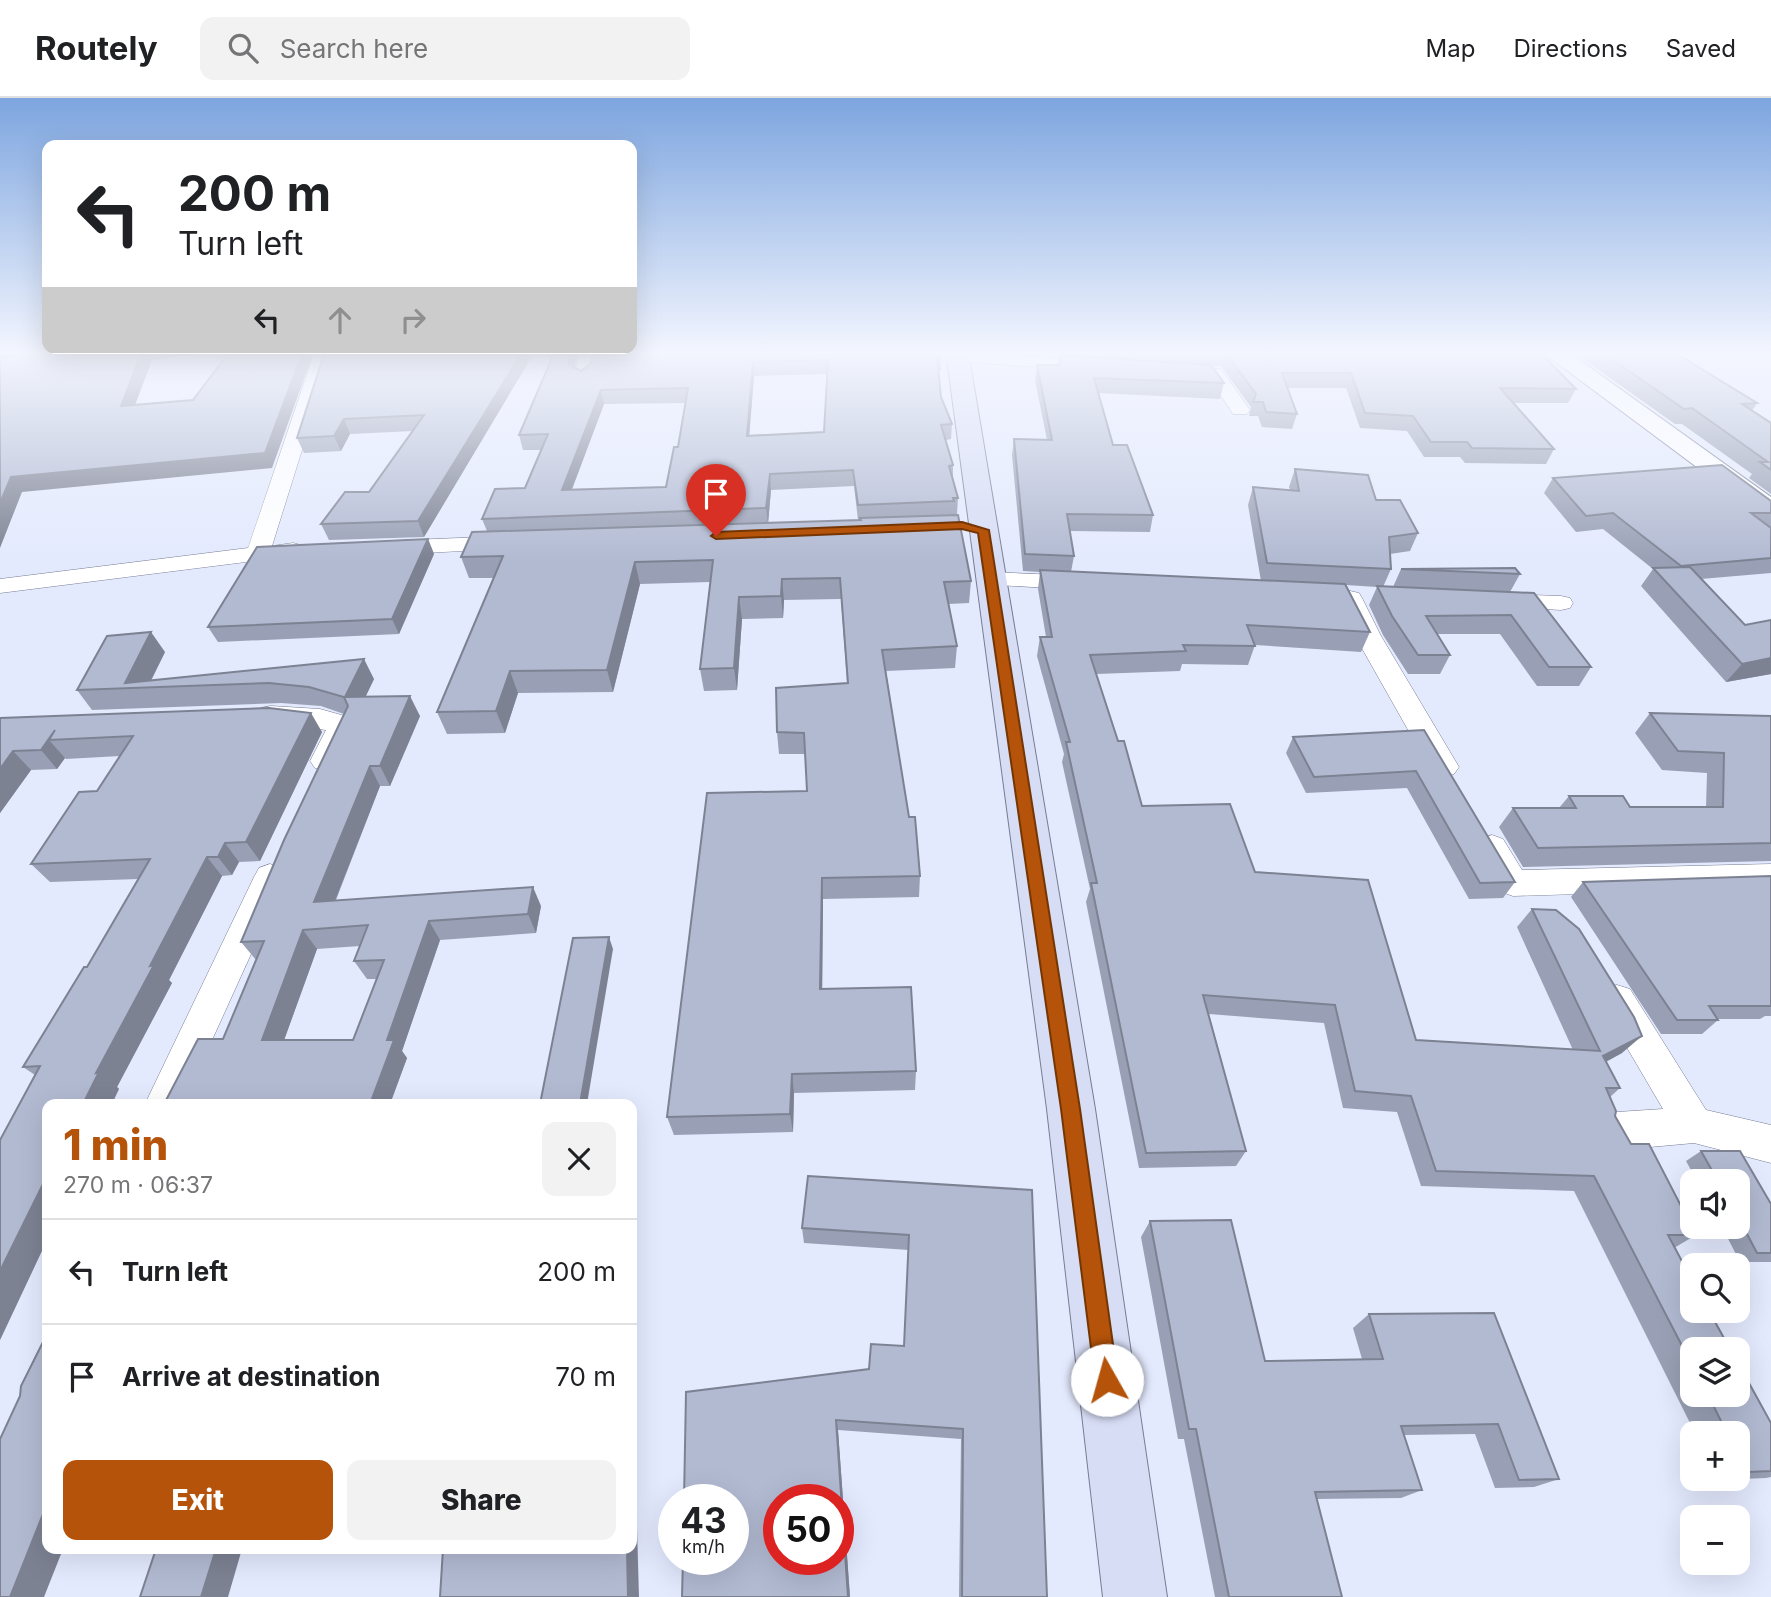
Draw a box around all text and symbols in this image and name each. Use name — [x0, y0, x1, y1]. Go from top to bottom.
search box — [200, 17, 690, 80]
text: Routely — [35, 28, 158, 68]
icon: search — [224, 29, 262, 67]
text: Search here — [280, 33, 428, 64]
text: Map — [1426, 34, 1475, 63]
text: Directions — [1513, 34, 1628, 63]
text: Saved — [1666, 34, 1736, 63]
text: 200 m — [178, 164, 331, 223]
icon: left — [63, 168, 154, 259]
text: Turn left — [178, 224, 303, 263]
icon: left — [248, 301, 286, 339]
icon: ahead — [321, 301, 359, 339]
icon: right — [394, 301, 432, 339]
pin — [686, 464, 746, 536]
icon: arrive — [697, 475, 735, 513]
text: 1 min — [63, 1119, 168, 1170]
button: close — [542, 1122, 616, 1196]
map controls — [1680, 1169, 1750, 1575]
button: sound — [1680, 1169, 1750, 1239]
text: 270 m · 06:37 — [63, 1171, 213, 1199]
icon: left — [63, 1253, 101, 1291]
button: search — [1680, 1253, 1750, 1323]
text: Turn left — [122, 1256, 228, 1287]
text: 200 m — [537, 1256, 616, 1287]
button: layers — [1680, 1337, 1750, 1407]
position arrow — [1070, 1343, 1144, 1417]
icon: arrive — [63, 1358, 101, 1396]
text: Arrive at destination — [122, 1361, 381, 1392]
text: 70 m — [555, 1361, 616, 1392]
button: + — [1680, 1421, 1750, 1491]
button: Exit — [63, 1460, 333, 1540]
button: Share — [347, 1460, 616, 1540]
speed limit sign: 50 — [763, 1484, 854, 1575]
text: 43 — [680, 1499, 727, 1541]
button: − — [1680, 1505, 1750, 1575]
text: km/h — [682, 1536, 725, 1557]

